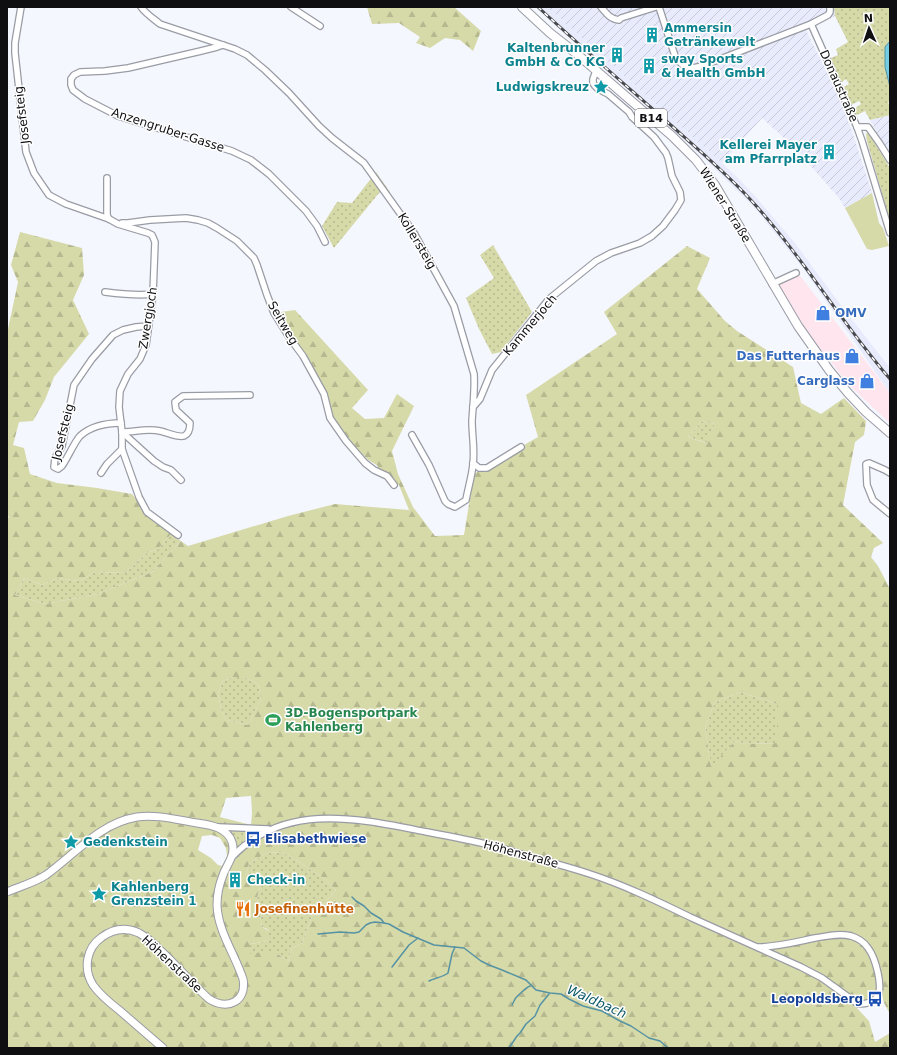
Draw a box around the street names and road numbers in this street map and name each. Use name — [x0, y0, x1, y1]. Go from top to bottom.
street label: Donaustraße — [817, 48, 861, 124]
street label: Josefsteig — [12, 85, 33, 146]
street label: Anzengruber-Gasse — [110, 105, 226, 155]
road number: B14 — [635, 109, 667, 127]
street label: Wiener Straße — [696, 165, 754, 245]
street label: Kollersteig — [395, 210, 439, 272]
street label: Zwergjoch — [136, 286, 160, 350]
street label: Kammerjoch — [500, 292, 560, 358]
street label: Seitweg — [265, 299, 301, 347]
street label: Josefsteig — [49, 402, 77, 463]
street label: Höhenstraße — [482, 837, 560, 871]
street label: Höhenstraße — [139, 933, 205, 995]

